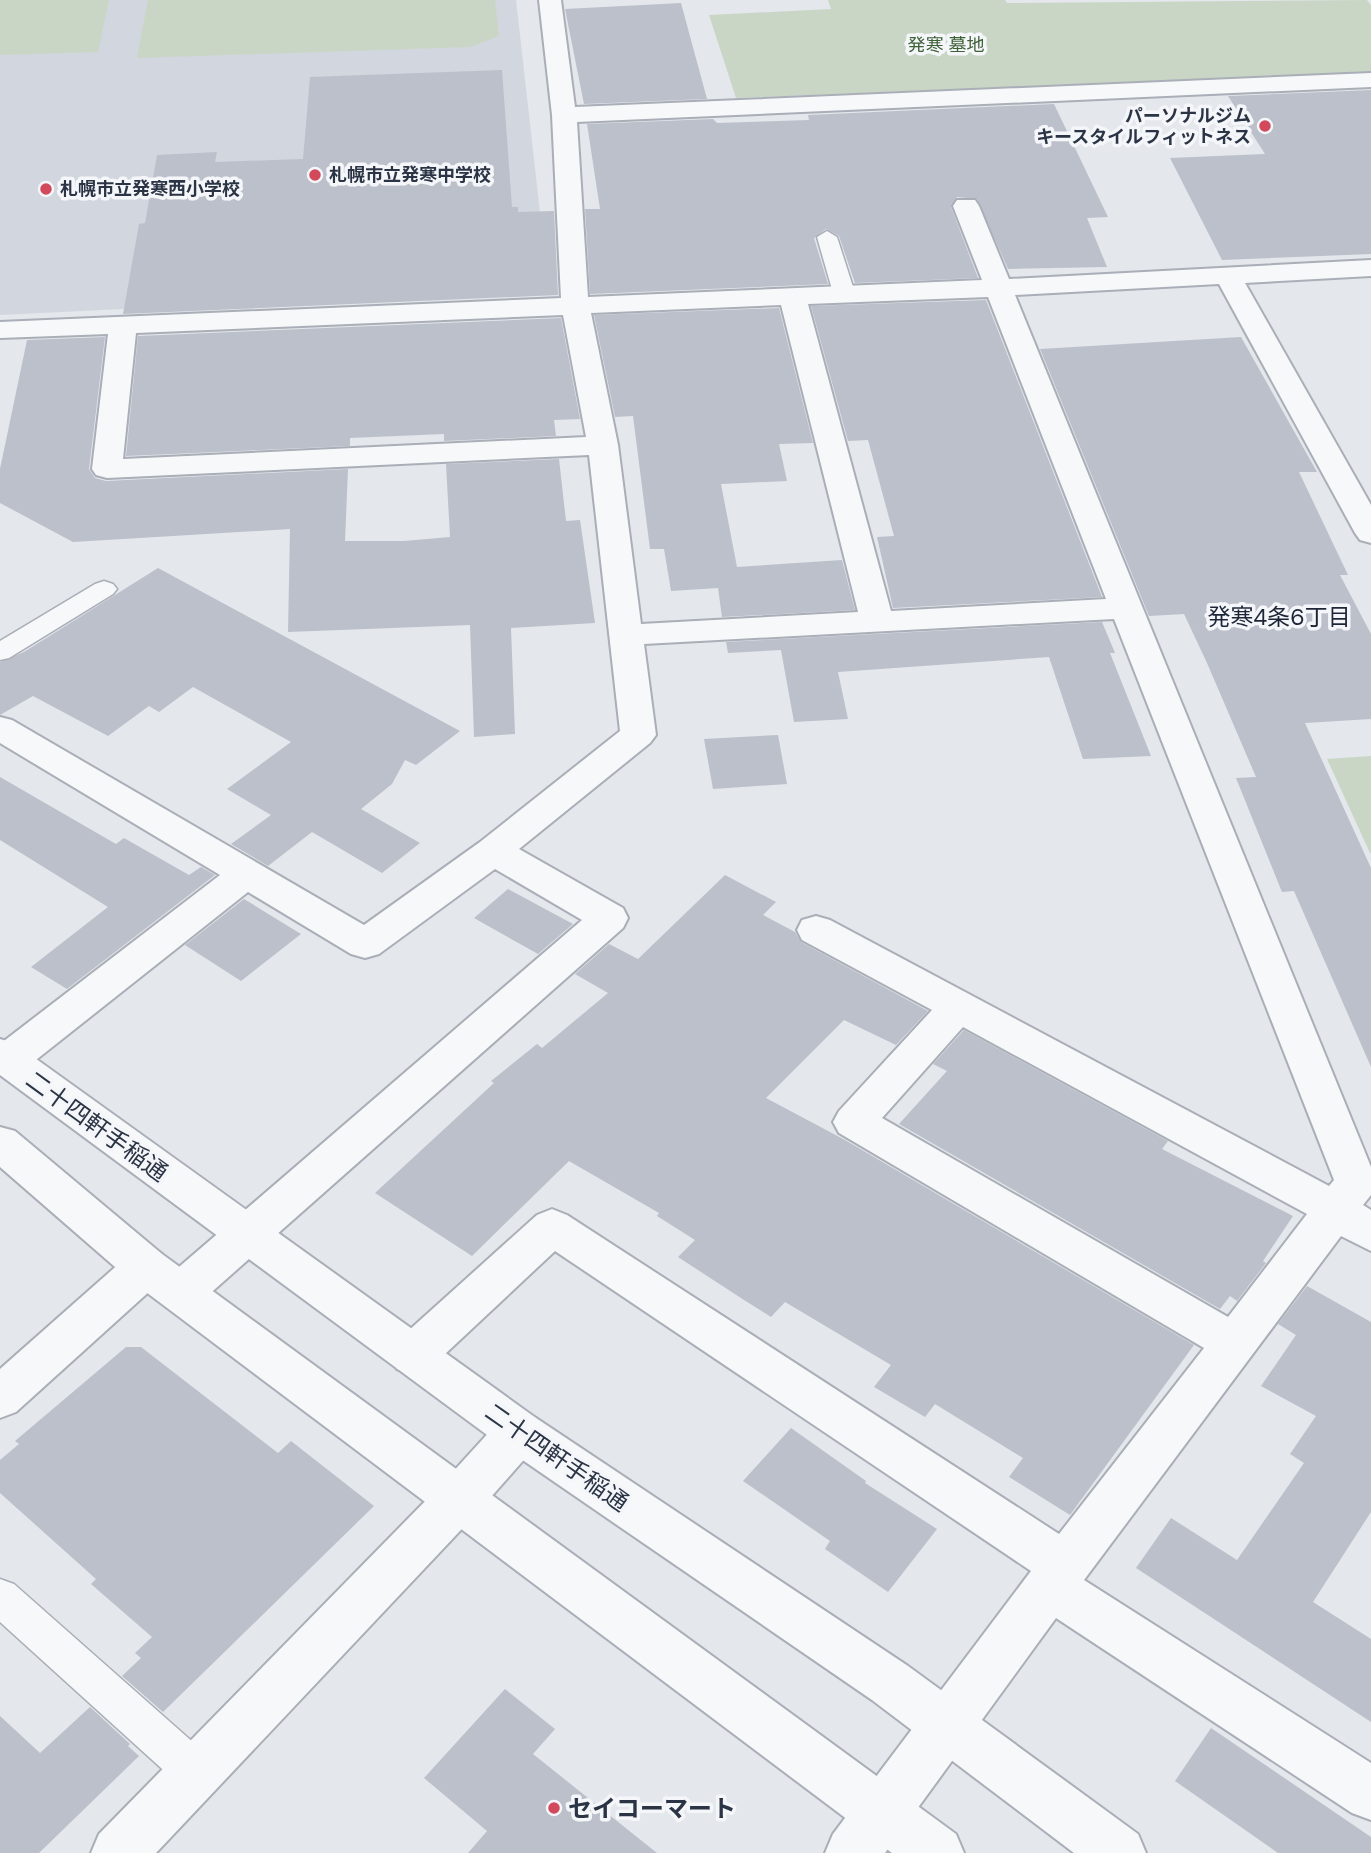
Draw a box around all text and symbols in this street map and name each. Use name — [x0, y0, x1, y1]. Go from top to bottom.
park label: 発寒 墓地 — [908, 33, 984, 57]
place label: パーソナルジム キースタイルフィットネス — [1036, 104, 1251, 149]
marker: パーソナルジム キースタイルフィットネス — [1257, 118, 1273, 134]
place label: 札幌市立発寒中学校 — [329, 163, 491, 187]
marker: 札幌市立発寒中学校 — [307, 167, 323, 183]
place label: 札幌市立発寒西小学校 — [60, 177, 240, 201]
marker: 札幌市立発寒西小学校 — [38, 181, 54, 197]
district label: 発寒4条6丁目 — [1207, 602, 1351, 632]
street label: 二十四軒手稲通 — [20, 1064, 174, 1188]
street label: 二十四軒手稲通 — [479, 1396, 635, 1518]
place label: セイコーマート — [568, 1793, 736, 1824]
marker: セイコーマート — [546, 1800, 562, 1816]

